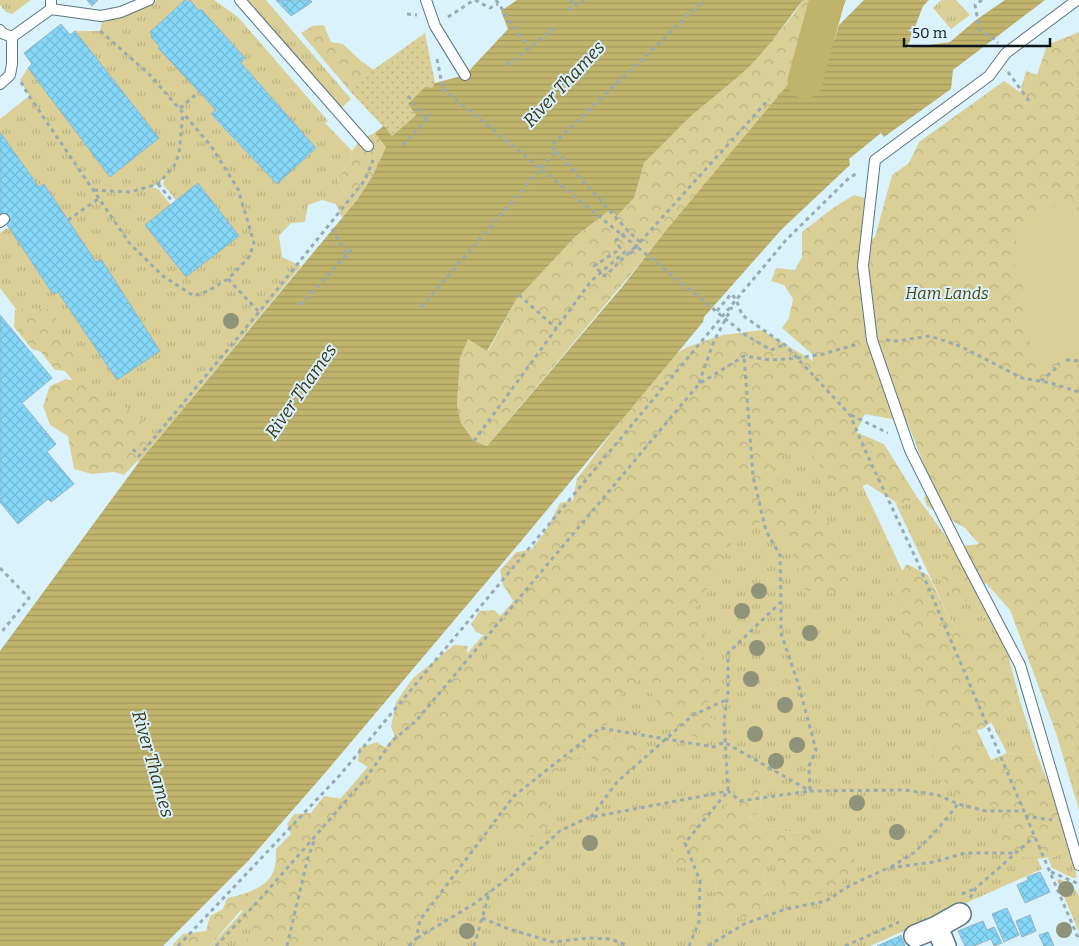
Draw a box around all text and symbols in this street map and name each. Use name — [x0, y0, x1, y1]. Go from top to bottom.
scale bar — [904, 15, 1050, 47]
text: 50 m — [912, 24, 948, 42]
water label: River Thames — [518, 36, 610, 132]
park label: Ham Lands — [905, 284, 989, 303]
water label: River Thames — [260, 339, 342, 442]
water label: River Thames — [127, 708, 179, 820]

